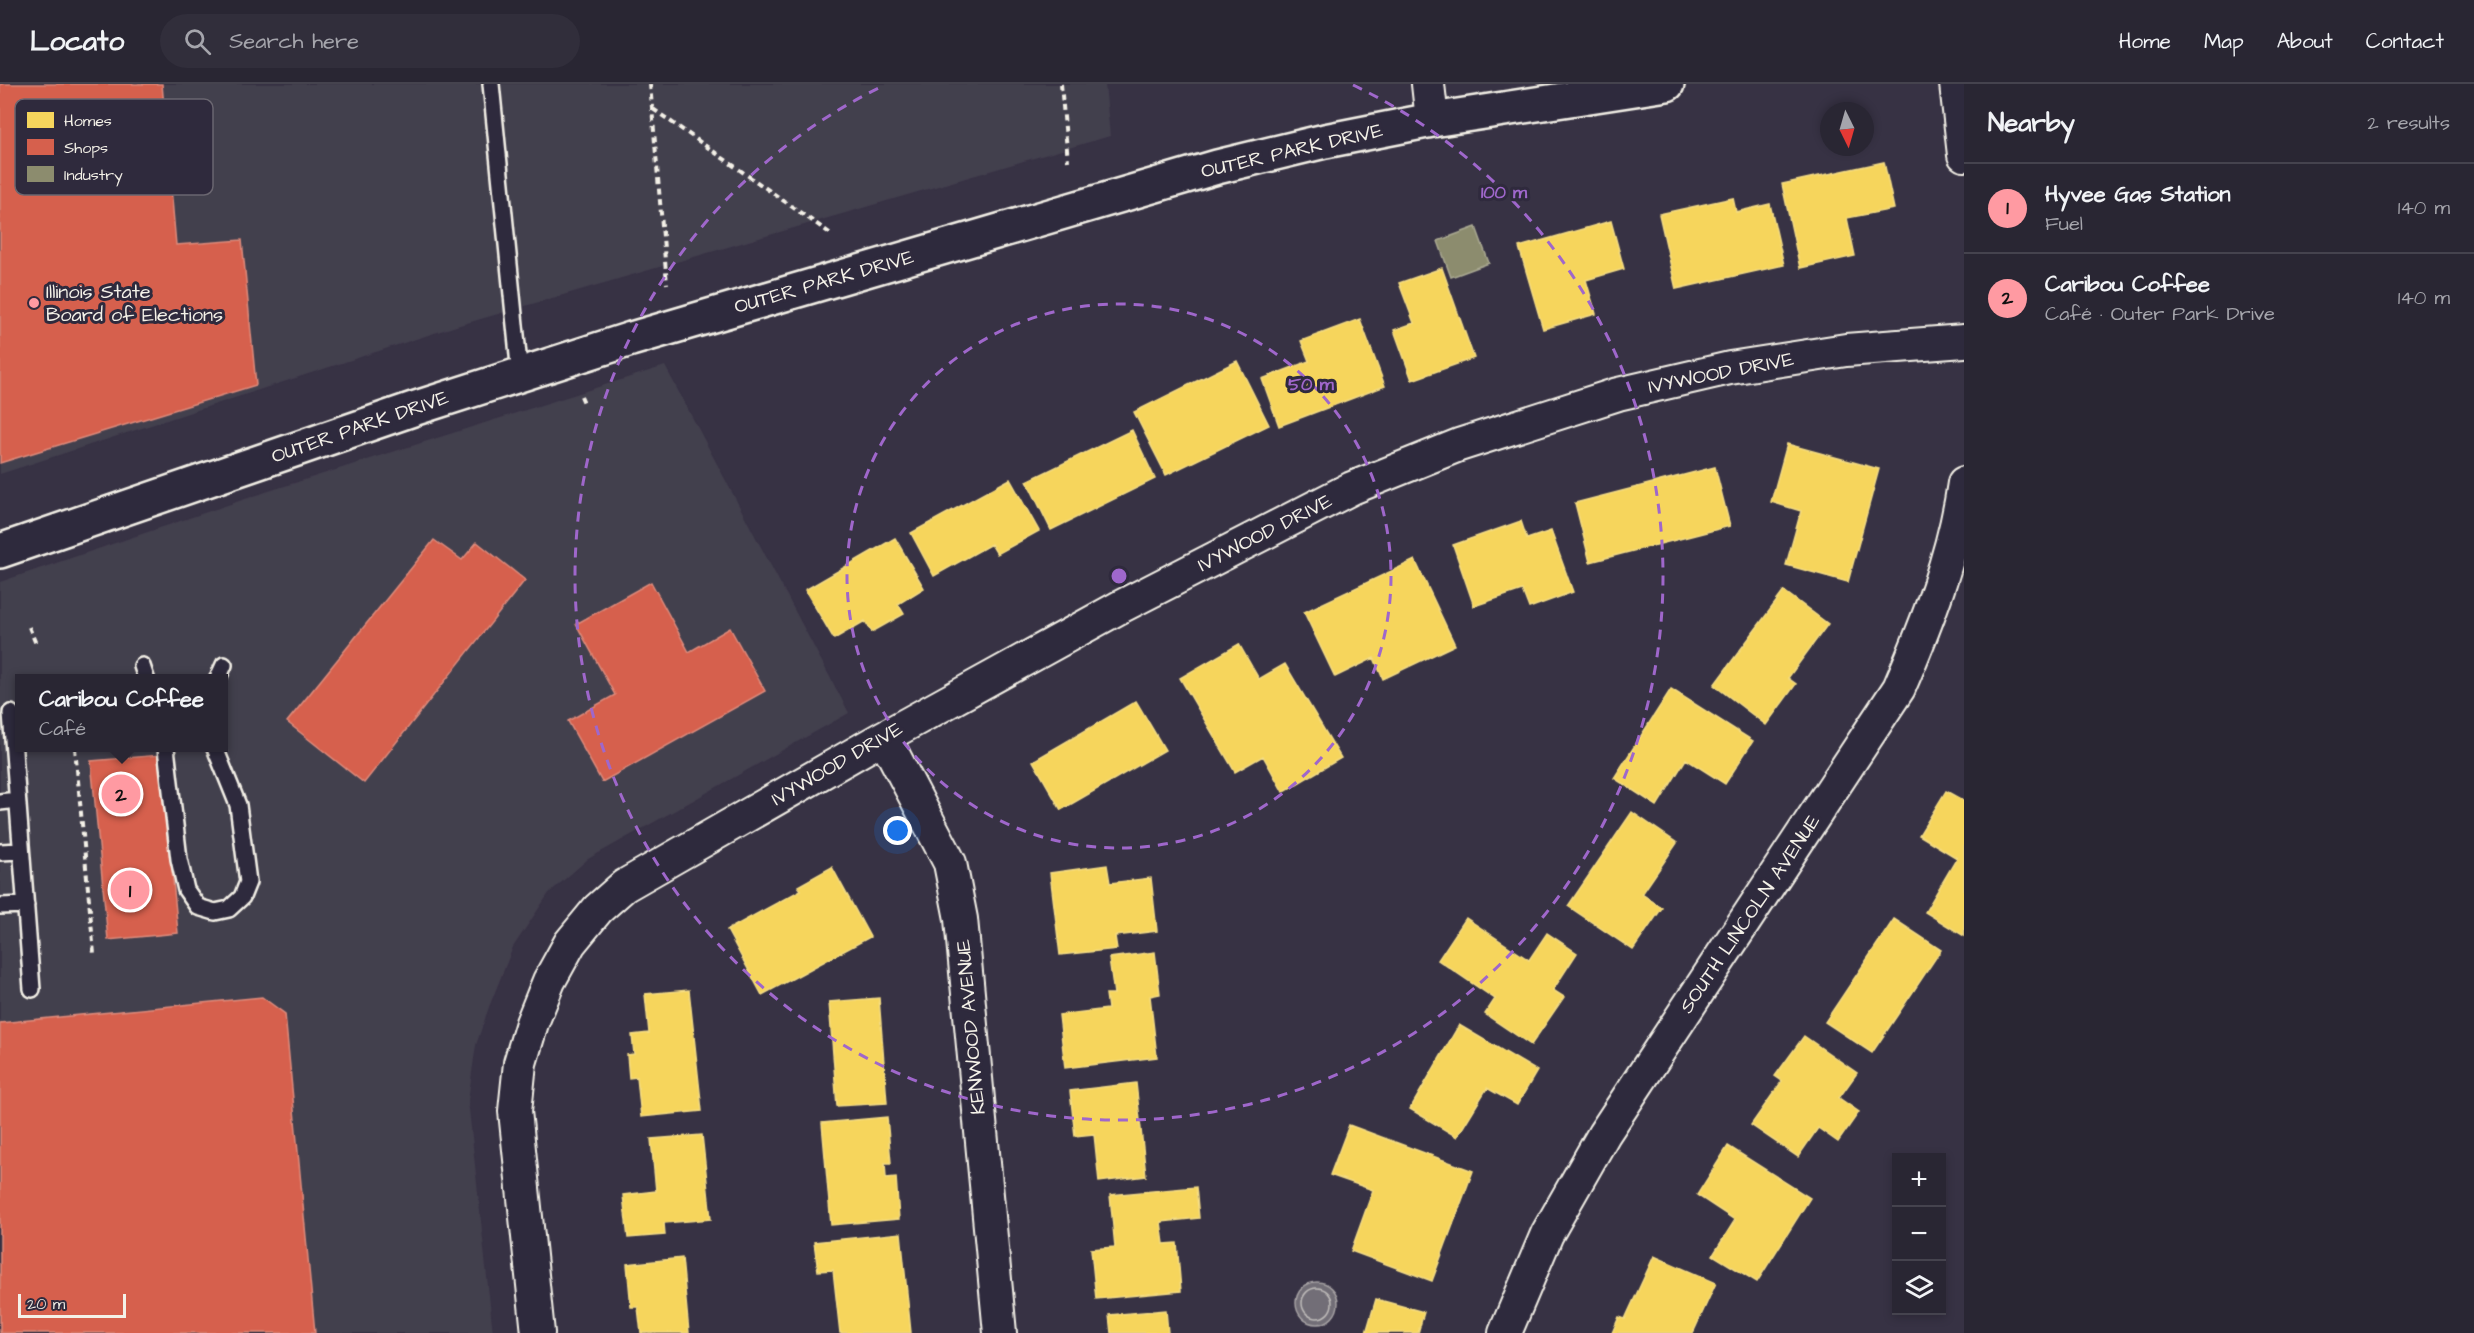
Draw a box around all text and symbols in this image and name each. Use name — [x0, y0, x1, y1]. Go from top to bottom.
search box — [160, 14, 580, 68]
text: Locato — [30, 22, 124, 61]
icon: search — [181, 25, 214, 58]
text: Search here — [229, 26, 359, 57]
text: Home — [2119, 27, 2171, 56]
text: Map — [2204, 27, 2244, 56]
text: About — [2277, 27, 2333, 56]
text: Contact — [2366, 27, 2444, 56]
legend — [15, 99, 213, 195]
north arrow — [1820, 102, 1874, 156]
text: Nearby — [1988, 105, 2075, 141]
text: 2 results — [2367, 109, 2450, 137]
text: Homes — [64, 110, 112, 132]
street label: OUTER PARK DRIVE — [1198, 116, 1386, 186]
text: Shops — [64, 137, 108, 159]
text: Industry — [64, 164, 123, 187]
text: Hyvee Gas Station — [2045, 179, 2231, 210]
text: 100 m — [1481, 180, 1528, 205]
text: 1 — [2006, 194, 2009, 222]
text: 140 m — [2398, 194, 2450, 222]
text: Fuel — [2045, 210, 2083, 238]
street label: OUTER PARK DRIVE — [731, 243, 917, 321]
text: Caribou Coffee — [2045, 269, 2210, 300]
place label: Illinois State Board of Elections — [46, 278, 223, 329]
text: 2 — [2002, 284, 2013, 312]
text: 140 m — [2398, 284, 2450, 312]
marker: Illinois State Board of Elections — [27, 296, 41, 310]
text: Café · Outer Park Drive — [2045, 300, 2275, 328]
street label: IVYWOOD DRIVE — [1646, 345, 1796, 401]
text: 50 m — [1288, 372, 1335, 397]
street label: OUTER PARK DRIVE — [268, 383, 453, 470]
street label: IVYWOOD DRIVE — [1193, 487, 1337, 579]
centre of rings — [1109, 566, 1129, 586]
popup — [15, 674, 228, 752]
text: Caribou Coffee — [39, 684, 204, 715]
text: Café — [39, 715, 86, 743]
street label: IVYWOOD DRIVE — [766, 715, 908, 813]
pin: 2 — [102, 772, 140, 816]
street label: SOUTH LINCOLN AVENUE — [1673, 809, 1827, 1019]
your location — [883, 816, 912, 845]
pin: 1 — [110, 868, 150, 912]
street label: KENWOOD AVENUE — [949, 938, 993, 1116]
map controls — [1892, 1153, 1946, 1315]
button: + — [1892, 1153, 1946, 1207]
button: − — [1892, 1207, 1946, 1261]
button: layers — [1892, 1261, 1946, 1315]
scale bar — [18, 1291, 126, 1318]
text: 20 m — [27, 1293, 65, 1315]

